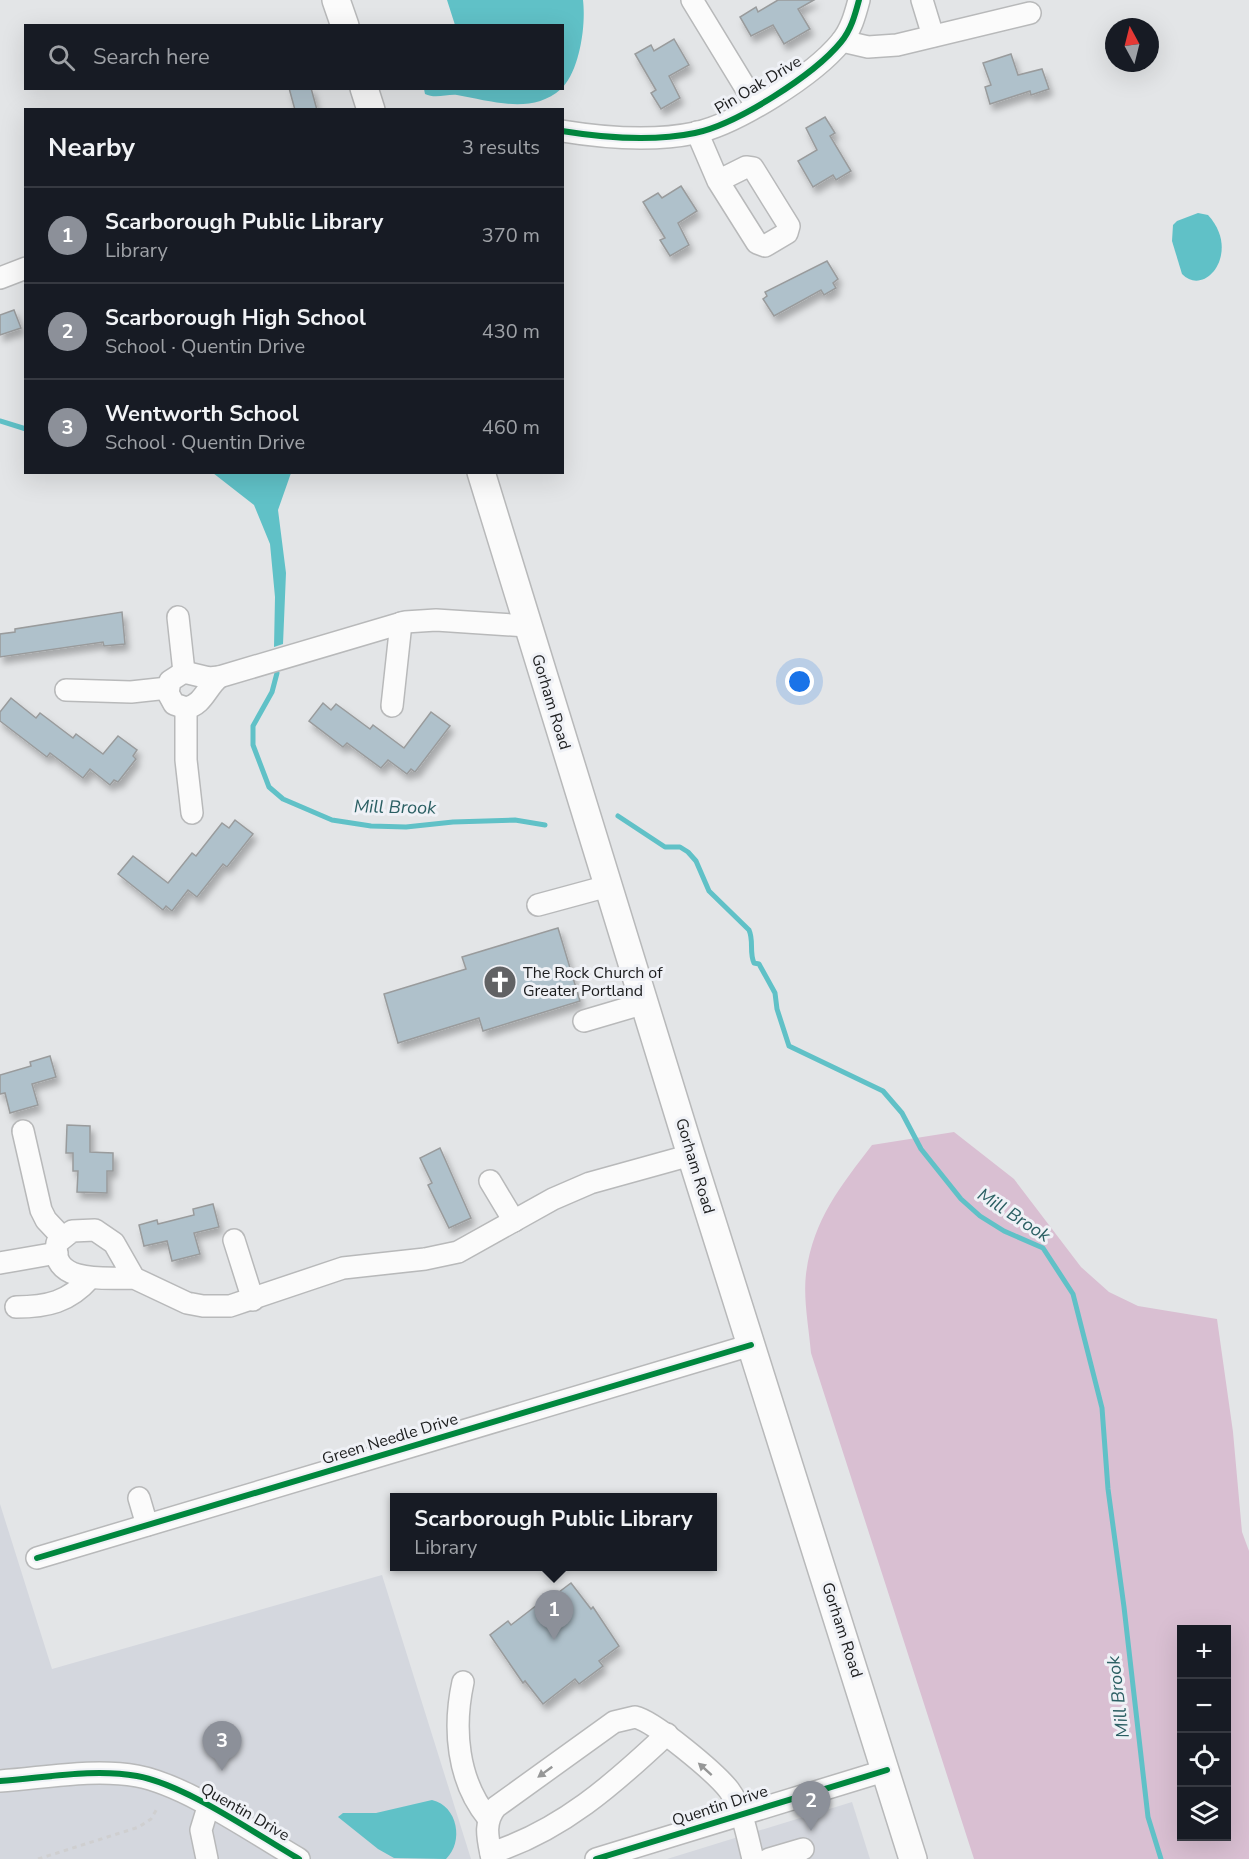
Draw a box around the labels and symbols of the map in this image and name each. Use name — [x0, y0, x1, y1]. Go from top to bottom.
north arrow — [1105, 18, 1159, 72]
street label: Pin Oak Drive — [710, 50, 806, 120]
street label: Gorham Road — [526, 652, 576, 752]
your location — [785, 667, 814, 696]
water label: Mill Brook — [354, 794, 437, 820]
place label: The Rock Church of Greater Portland — [523, 962, 663, 1002]
church icon: The Rock Church of Greater Portland — [482, 964, 518, 1000]
street label: Gorham Road — [670, 1116, 720, 1216]
water label: Mill Brook — [973, 1183, 1056, 1248]
street label: Green Needle Drive — [319, 1408, 461, 1470]
street label: Gorham Road — [816, 1580, 868, 1680]
pin: 1 — [534, 1590, 574, 1640]
water label: Mill Brook — [1101, 1654, 1135, 1739]
pin: 3 — [202, 1722, 242, 1771]
one-way arrow — [698, 1762, 713, 1776]
one-way arrow — [538, 1765, 553, 1777]
street label: Quentin Drive — [196, 1778, 294, 1846]
street label: Quentin Drive — [669, 1780, 771, 1832]
pin: 2 — [792, 1782, 830, 1831]

